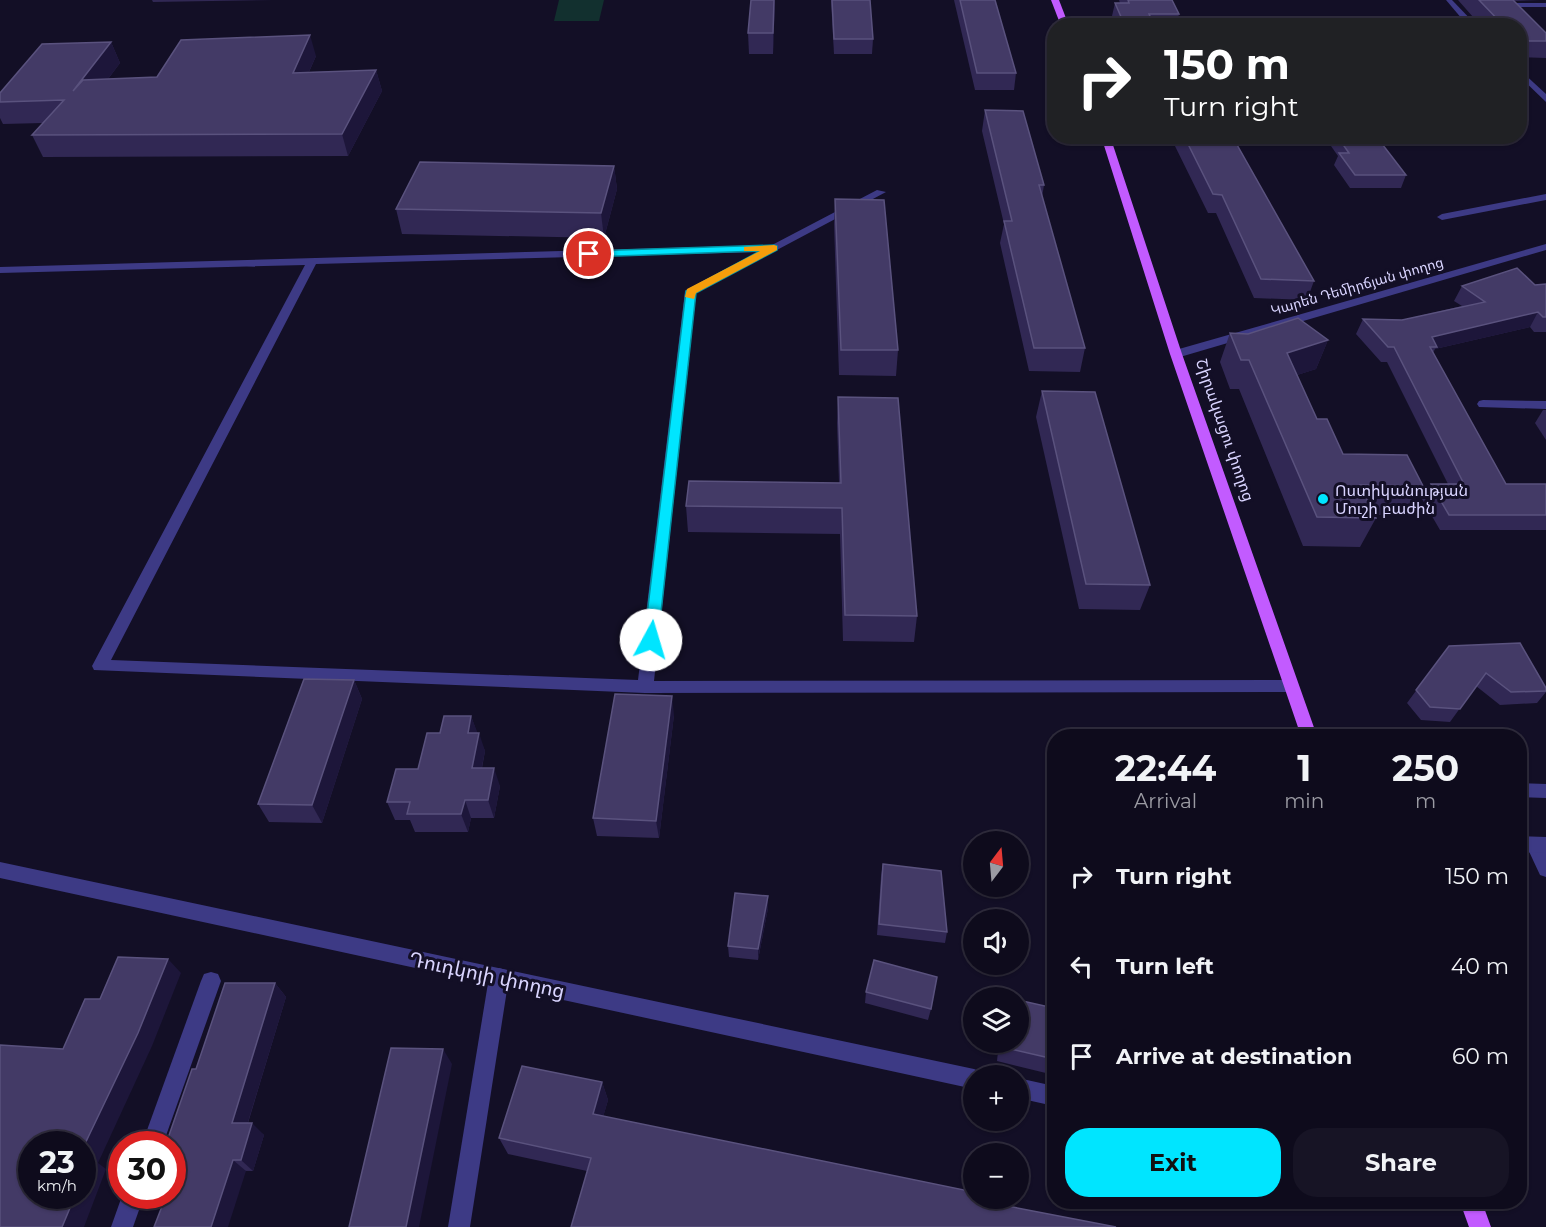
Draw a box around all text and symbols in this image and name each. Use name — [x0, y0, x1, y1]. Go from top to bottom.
text: 150 m — [1164, 38, 1290, 90]
icon: right — [1065, 42, 1143, 120]
text: Turn right — [1164, 90, 1299, 123]
pin — [563, 228, 614, 279]
icon: arrive — [572, 237, 605, 270]
street label: Կարեն Դեմիրճյան փողոց — [1269, 253, 1445, 319]
street label: Շիրակացու փողոց — [1192, 356, 1258, 504]
place label: Ոստիկանության Մուշի բաժին — [1335, 481, 1468, 518]
marker: Ոստիկանության Մուշի բաժին — [1316, 492, 1330, 506]
position arrow — [619, 608, 683, 672]
text: 22:44 — [1115, 746, 1216, 790]
text: 1 — [1297, 746, 1311, 790]
text: 250 — [1392, 746, 1459, 790]
text: Arrival — [1134, 789, 1197, 813]
text: min — [1284, 789, 1324, 813]
text: m — [1415, 789, 1436, 813]
north arrow — [963, 831, 1029, 897]
map controls — [963, 831, 1029, 1209]
icon: right — [1065, 860, 1098, 893]
text: Turn right — [1116, 863, 1231, 890]
text: 150 m — [1445, 863, 1509, 890]
button: sound — [963, 909, 1029, 975]
street label: Դուդկոյի փողոց — [407, 947, 567, 1003]
icon: left — [1065, 950, 1098, 983]
text: Turn left — [1116, 953, 1214, 980]
text: 40 m — [1451, 953, 1509, 980]
button: layers — [963, 987, 1029, 1053]
icon: arrive — [1065, 1040, 1098, 1073]
text: Arrive at destination — [1116, 1043, 1352, 1070]
text: 60 m — [1452, 1043, 1509, 1070]
button: + — [963, 1065, 1029, 1131]
button: Exit — [1065, 1128, 1281, 1197]
button: Share — [1293, 1128, 1509, 1197]
speed limit sign: 30 — [108, 1131, 186, 1209]
button: − — [963, 1143, 1029, 1209]
text: 23 — [39, 1144, 75, 1181]
text: km/h — [37, 1176, 77, 1195]

